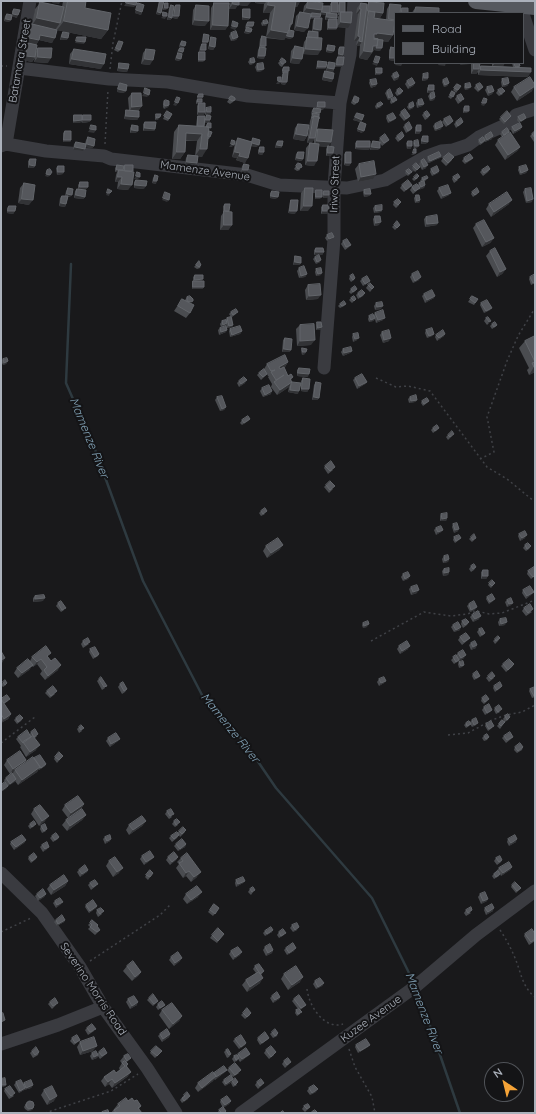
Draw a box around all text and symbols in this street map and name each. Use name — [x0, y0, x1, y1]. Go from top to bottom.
legend — [394, 12, 524, 64]
street label: Batamara Street — [6, 18, 34, 104]
text: Road — [432, 21, 462, 36]
text: Building — [432, 41, 476, 56]
street label: Iriwo Street — [327, 155, 343, 213]
street label: Mamenze Avenue — [159, 158, 251, 184]
water label: Mamenze River — [66, 396, 112, 480]
water label: Mamenze River — [197, 690, 263, 766]
street label: Severino Morris Road — [57, 940, 129, 1038]
water label: Mamenze River — [402, 970, 446, 1056]
street label: Kuzee Avenue — [338, 993, 404, 1045]
north arrow — [484, 1062, 524, 1102]
text: N — [490, 1065, 505, 1081]

